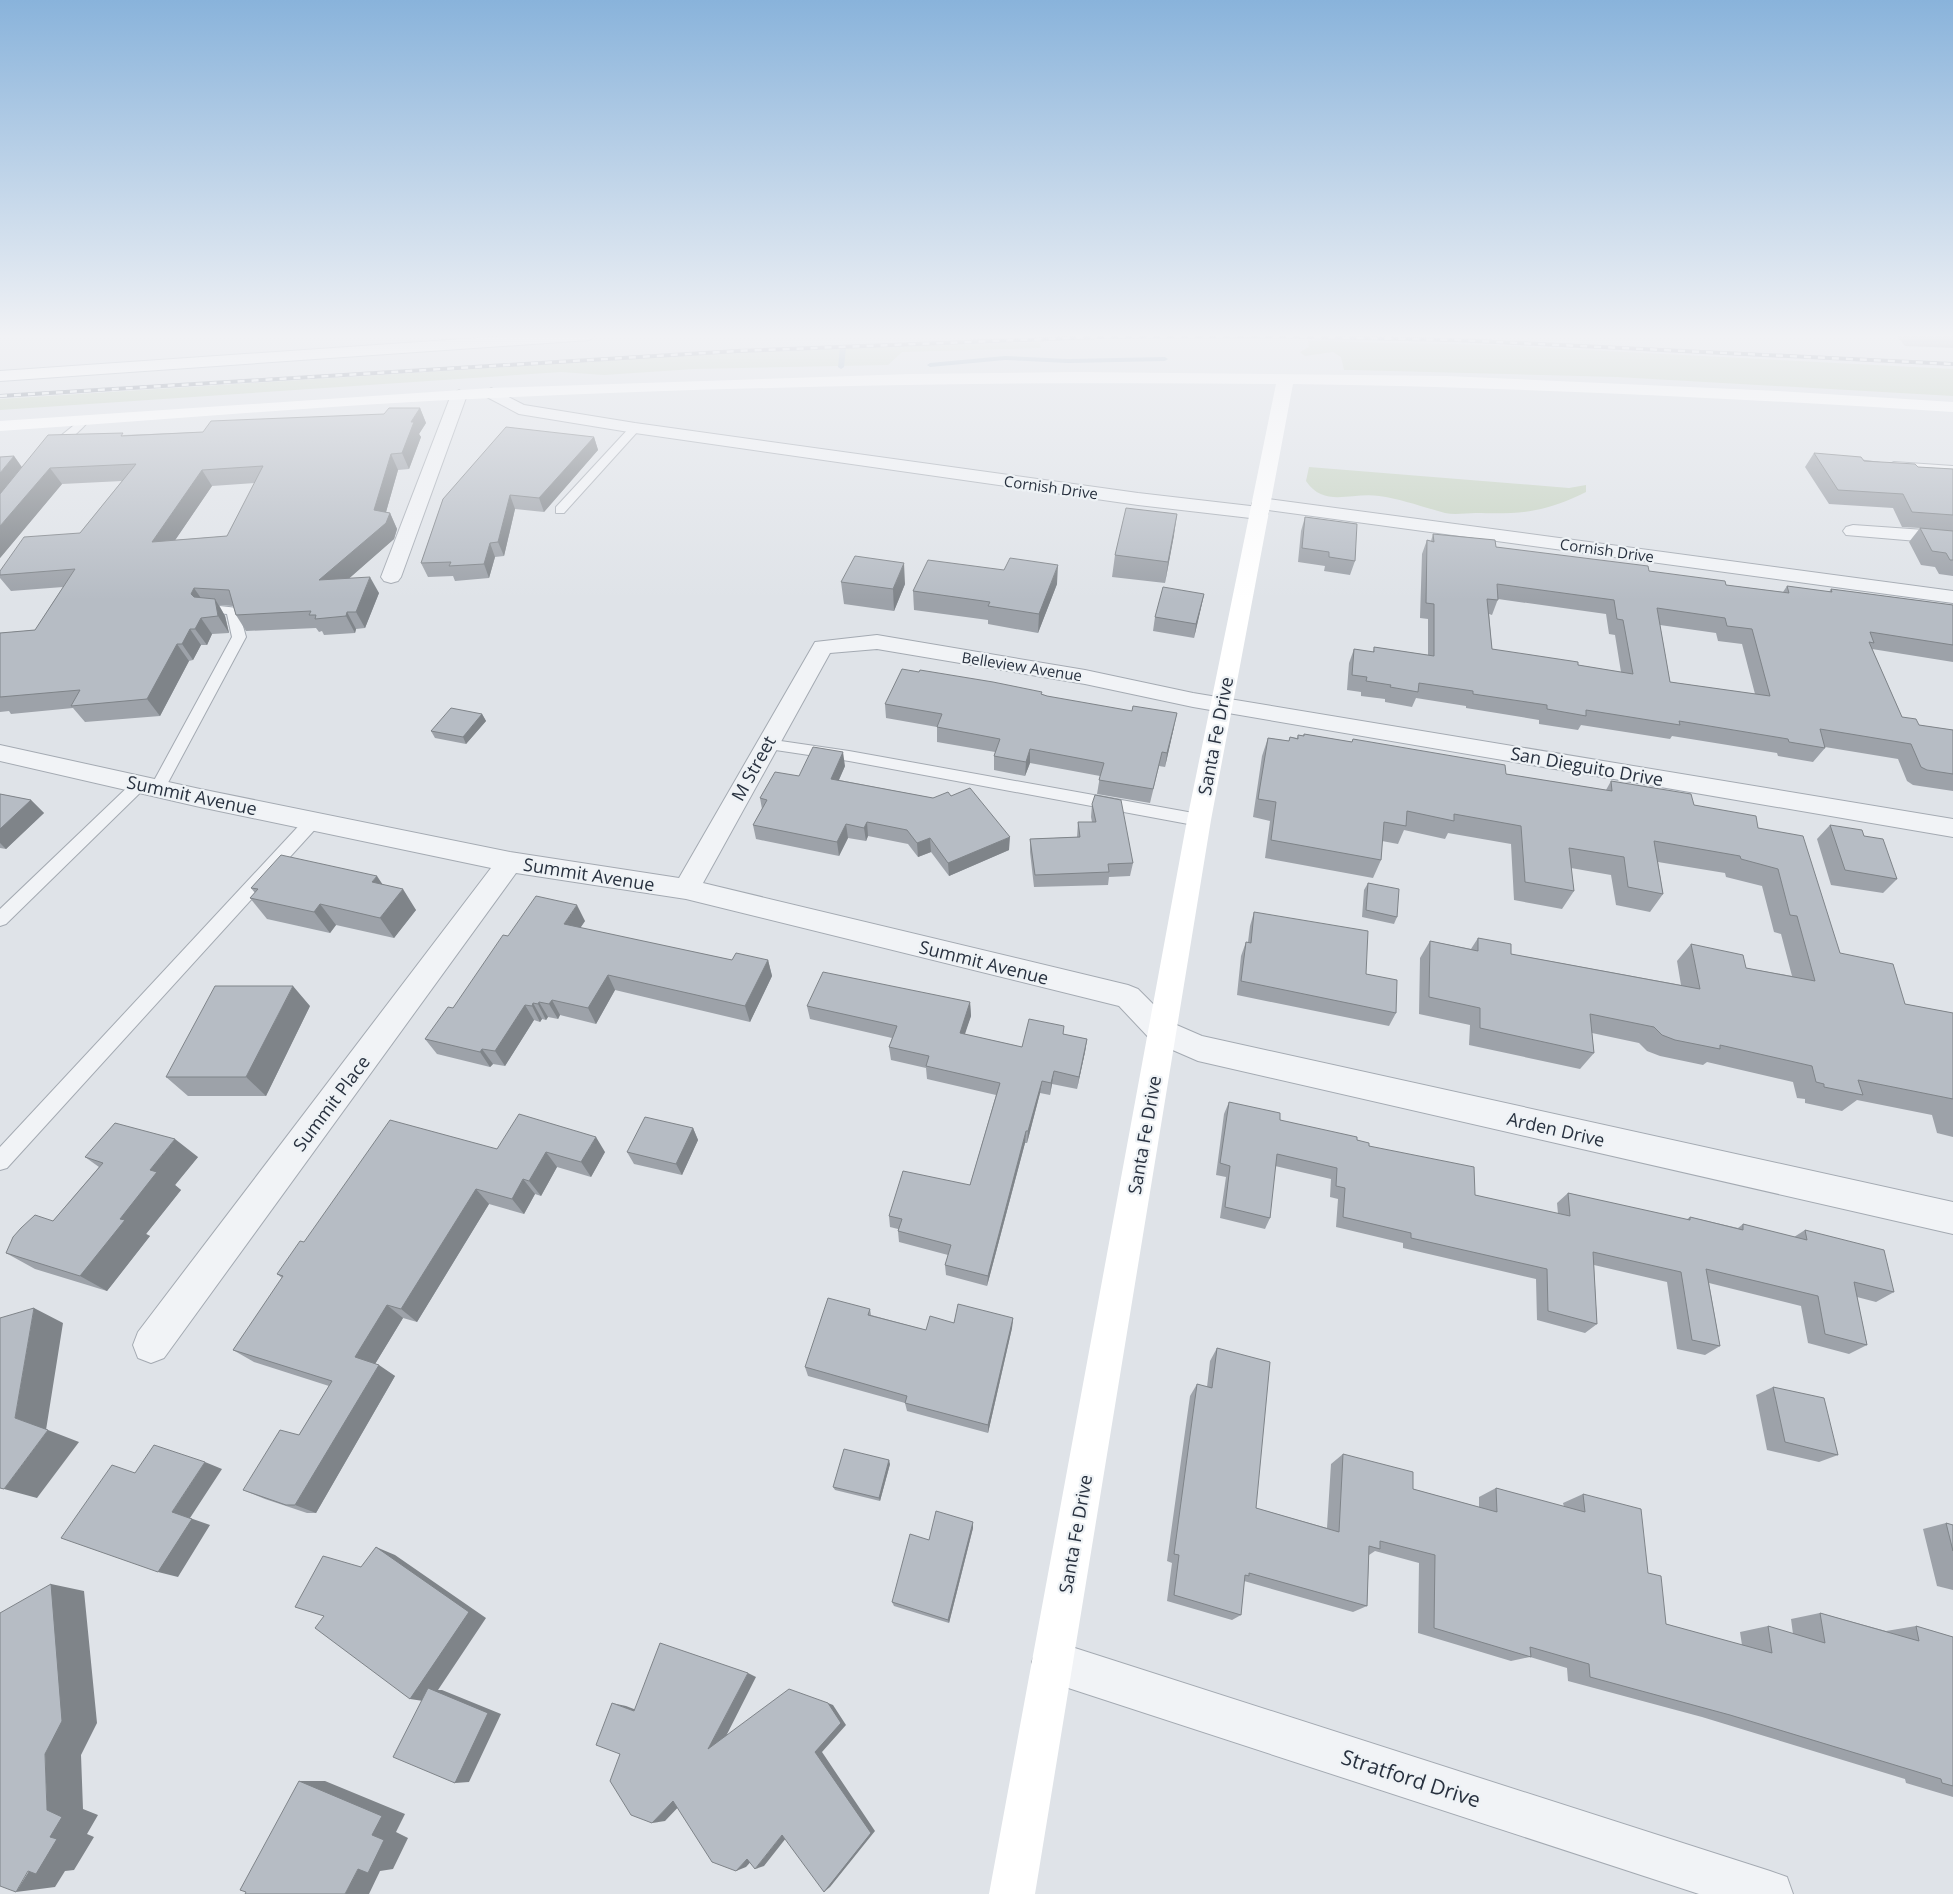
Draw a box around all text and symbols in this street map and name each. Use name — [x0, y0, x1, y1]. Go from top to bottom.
street label: Cornish Drive — [1003, 471, 1099, 503]
street label: Cornish Drive — [1559, 534, 1655, 566]
street label: Belleview Avenue — [960, 647, 1084, 685]
street label: Santa Fe Drive — [1192, 675, 1238, 797]
street label: M Street — [725, 731, 781, 805]
street label: San Dieguito Drive — [1509, 741, 1665, 791]
street label: Summit Avenue — [125, 769, 259, 821]
street label: Summit Avenue — [522, 852, 656, 896]
street label: Summit Avenue — [917, 934, 1051, 990]
street label: Summit Place — [287, 1050, 375, 1156]
street label: Santa Fe Drive — [1122, 1074, 1166, 1196]
street label: Arden Drive — [1505, 1106, 1607, 1152]
street label: Santa Fe Drive — [1053, 1473, 1097, 1595]
street label: Stratford Drive — [1338, 1742, 1484, 1814]

